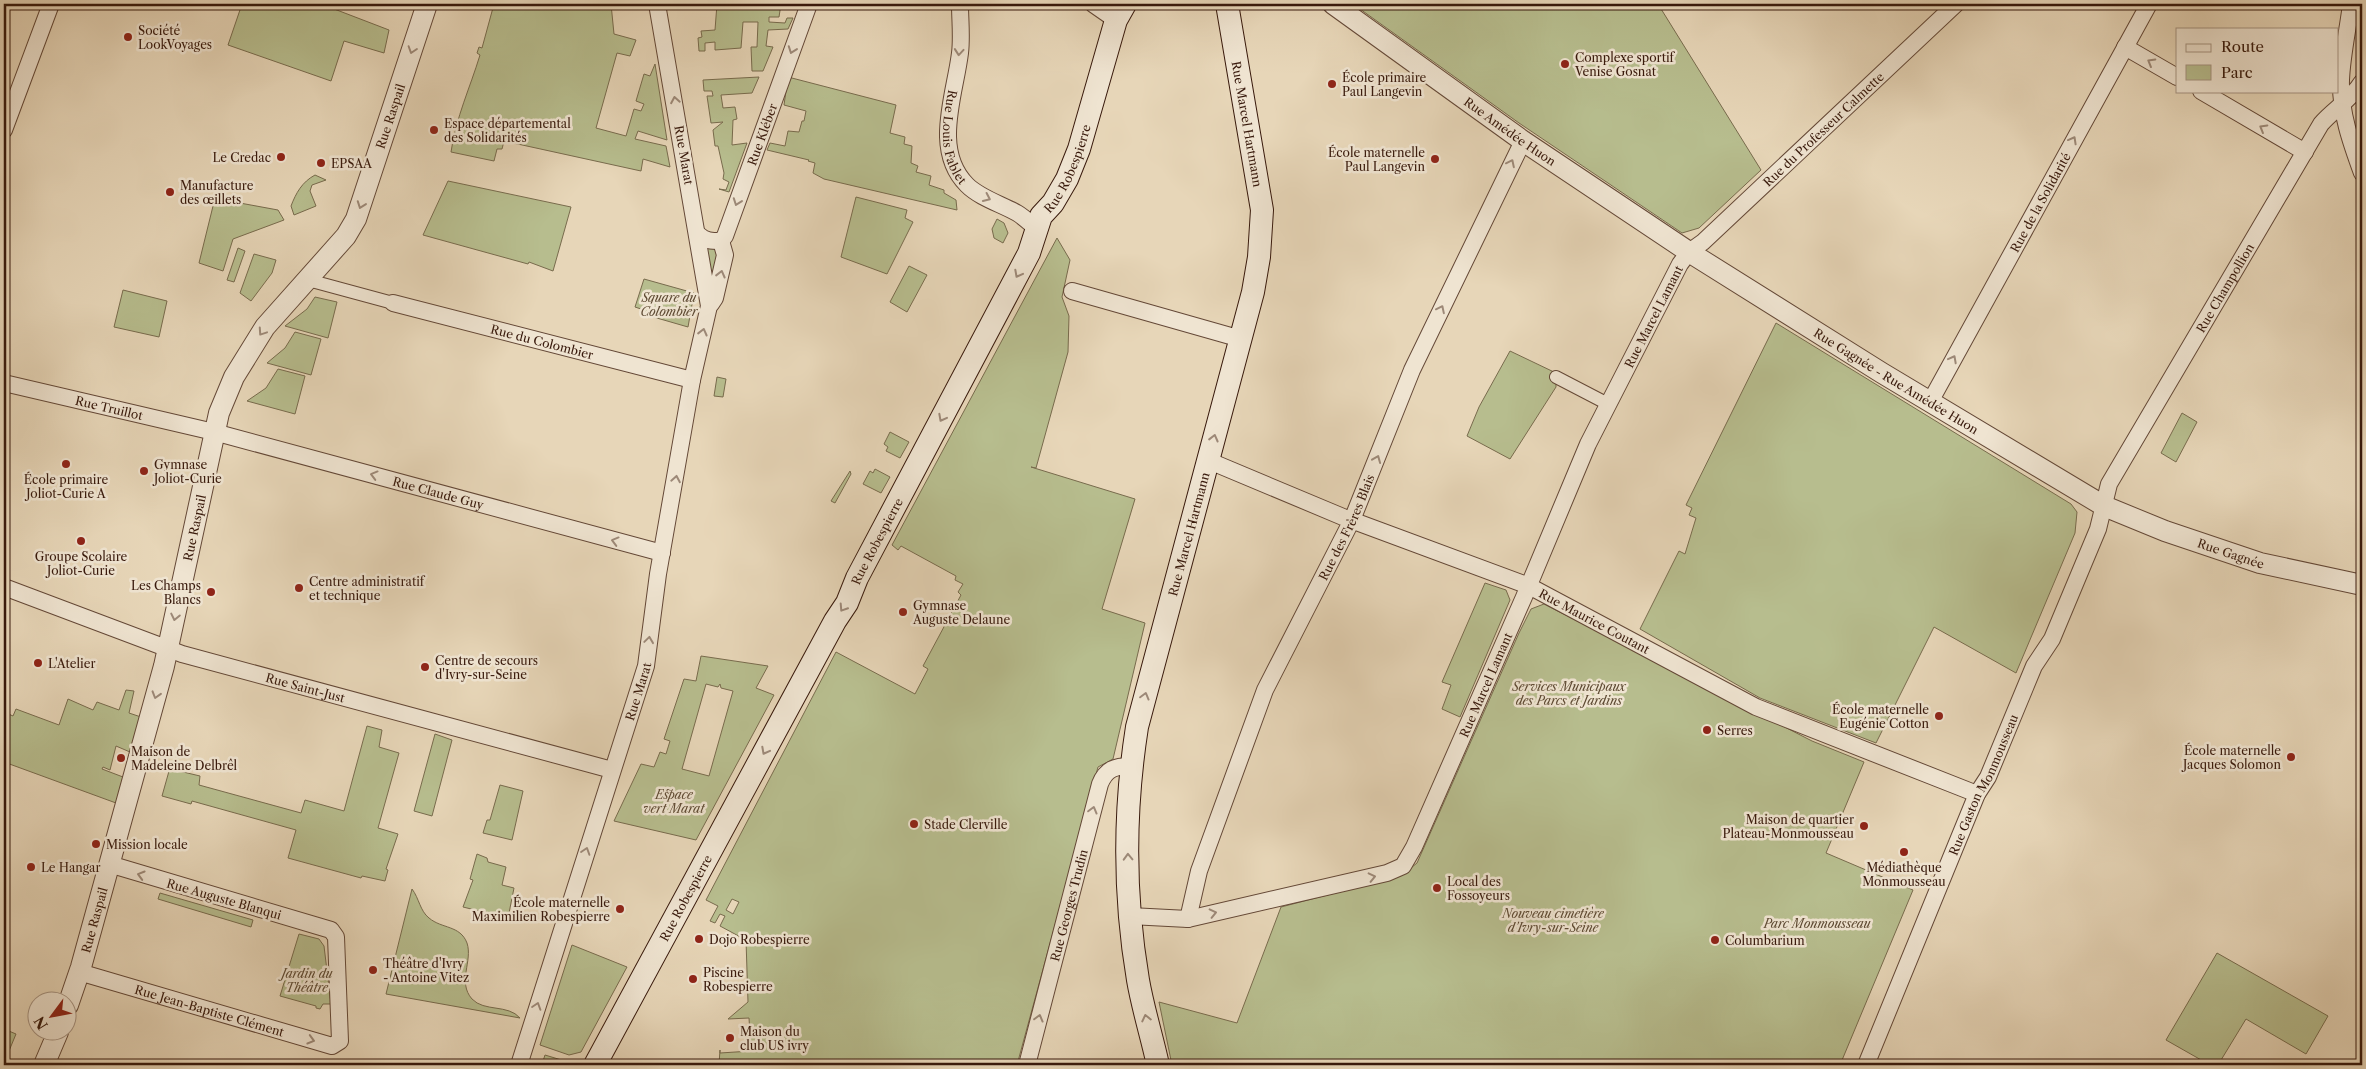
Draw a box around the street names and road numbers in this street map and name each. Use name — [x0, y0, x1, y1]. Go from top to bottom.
street label: Rue Marcel Hartmann — [1229, 60, 1266, 189]
street label: Rue du Professeur Calmette — [1760, 69, 1887, 189]
street label: Rue Raspail — [372, 81, 408, 151]
street label: Rue Louis Fablet — [940, 89, 971, 188]
street label: Rue Amédée Huon — [1461, 94, 1559, 169]
street label: Rue Kléber — [744, 101, 780, 167]
street label: Rue Robespierre — [1040, 122, 1093, 216]
street label: Rue Marat — [671, 124, 697, 187]
street label: Rue de la Solidarité — [2006, 150, 2073, 255]
street label: Rue Champollion — [2193, 240, 2257, 335]
street label: Rue Marcel Lamant — [1621, 262, 1686, 370]
street label: Rue du Colombier — [489, 321, 595, 362]
street label: Rue Gagnée - Rue Amédée Huon — [1811, 325, 1982, 437]
street label: Rue Truillot — [74, 392, 145, 423]
street label: Rue Marcel Hartmann — [1165, 470, 1212, 598]
street label: Rue des Frères Blais — [1315, 472, 1377, 583]
street label: Rue Claude Guy — [391, 473, 486, 512]
street label: Rue Raspail — [180, 493, 209, 562]
street label: Rue Robespierre — [848, 495, 906, 587]
street label: Rue Gagnée — [2196, 535, 2266, 571]
street label: Rue Maurice Coutant — [1537, 585, 1653, 657]
street label: Rue Marcel Lamant — [1456, 629, 1515, 739]
street label: Rue Marat — [622, 661, 654, 722]
street label: Rue Saint-Just — [264, 669, 347, 705]
street label: Rue Gaston Monmousseau — [1945, 711, 2021, 857]
street label: Rue Georges Trudin — [1047, 847, 1090, 963]
street label: Rue Robespierre — [656, 852, 715, 944]
street label: Rue Auguste Blanqui — [165, 875, 283, 923]
street label: Rue Raspail — [78, 885, 110, 954]
street label: Rue Jean-Baptiste Clément — [133, 981, 287, 1039]

